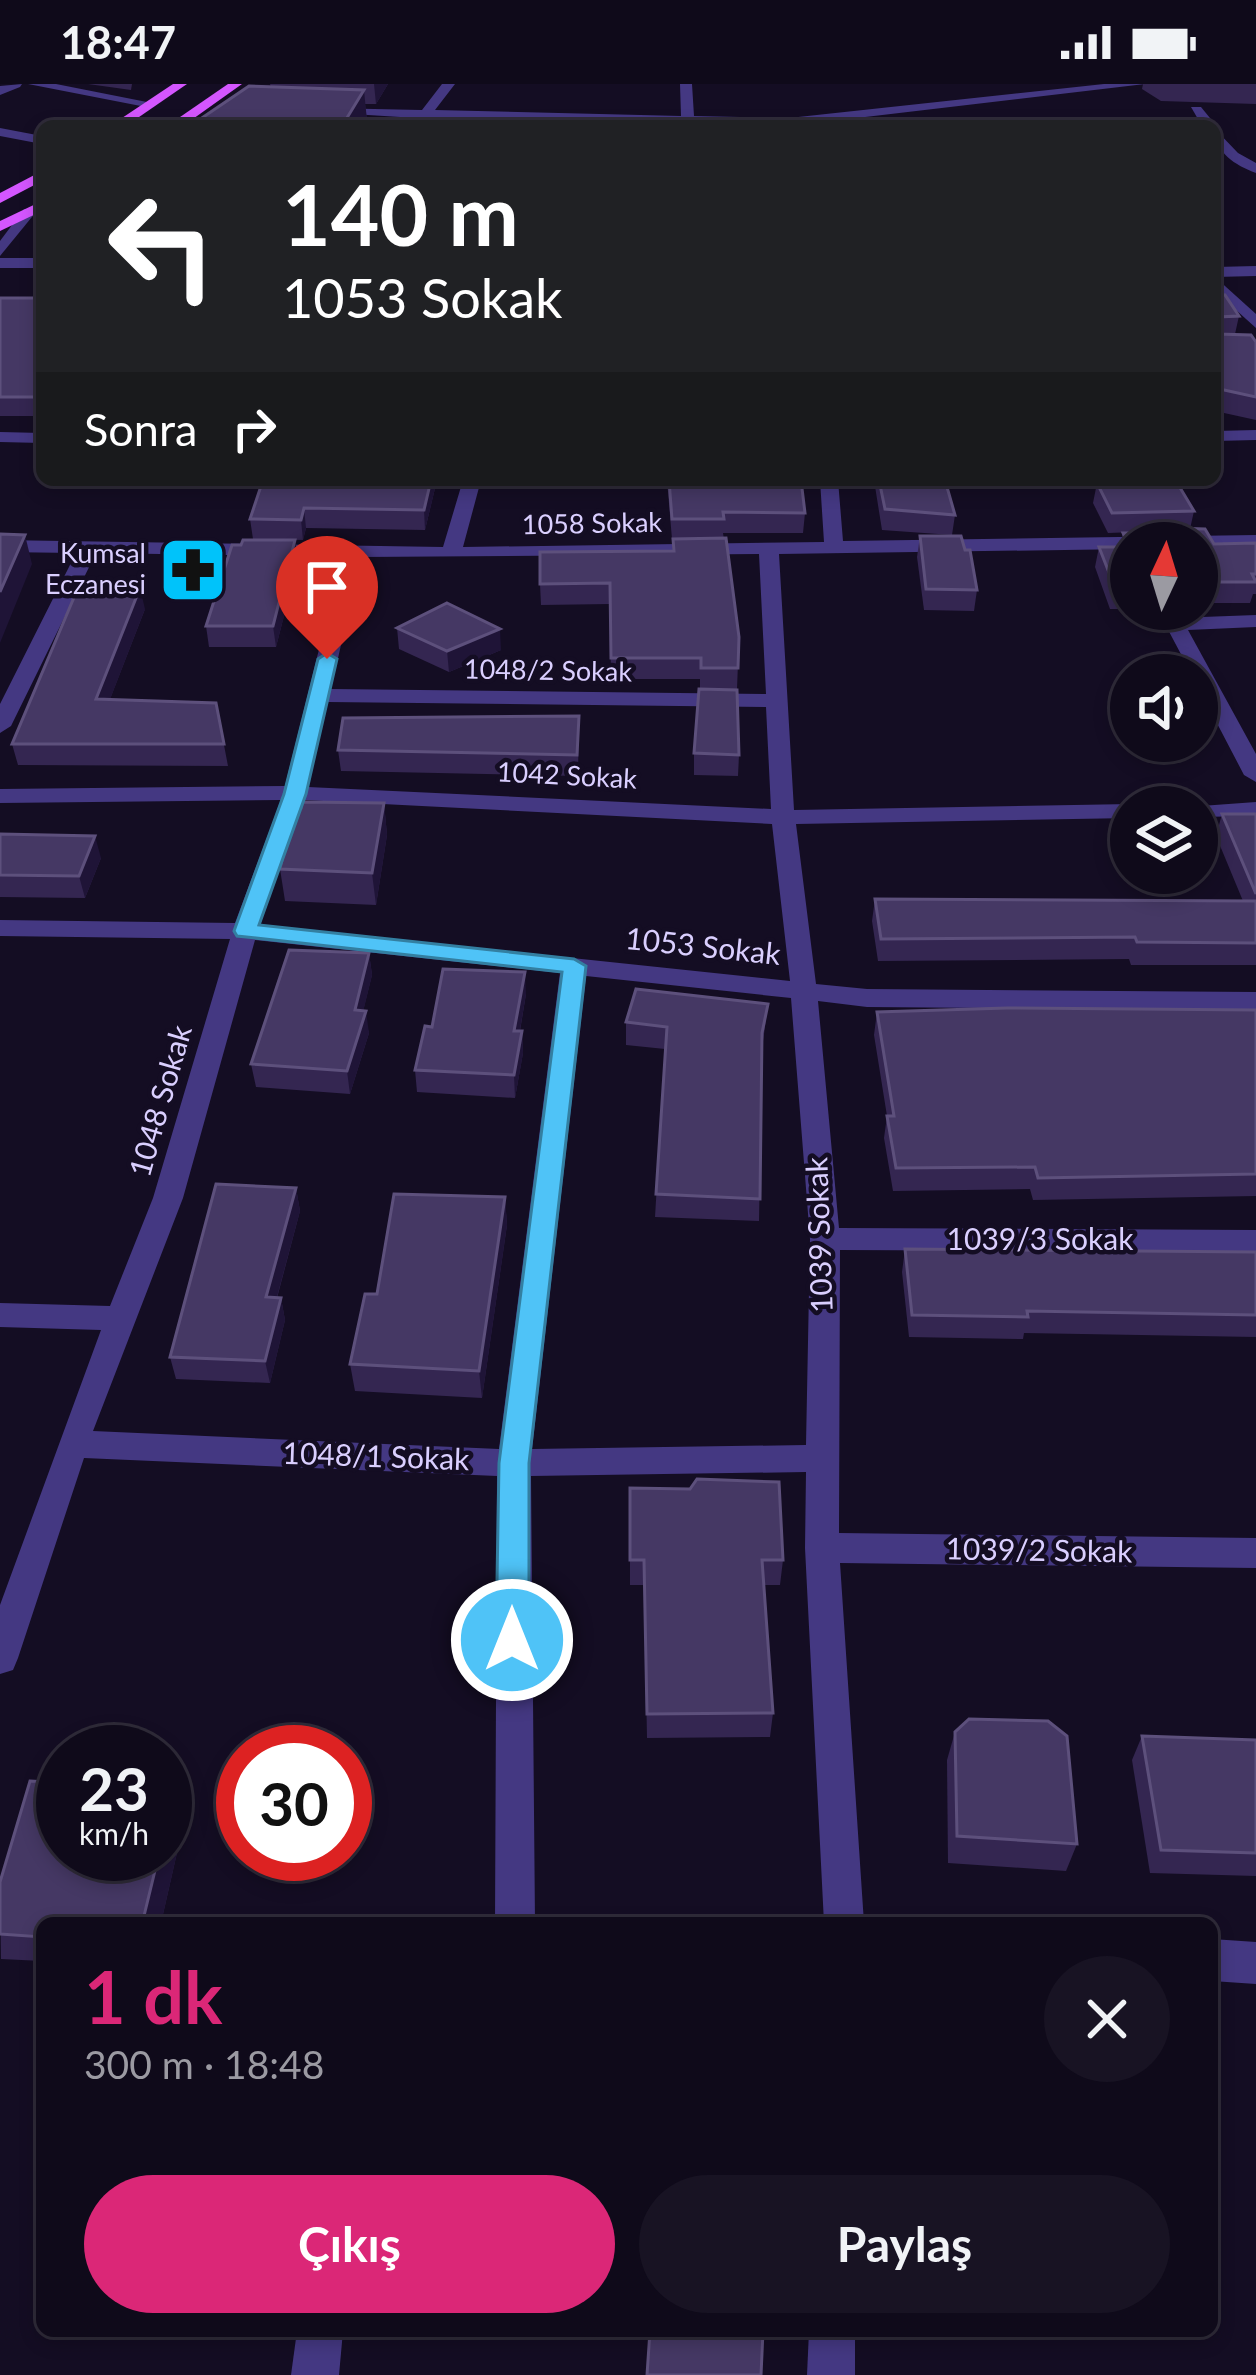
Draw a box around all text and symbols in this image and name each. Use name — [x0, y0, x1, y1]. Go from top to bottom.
text: 18:47 — [60, 15, 176, 69]
text: 140 m — [282, 163, 519, 264]
icon: left — [84, 168, 240, 324]
text: 1053 Sokak — [282, 265, 563, 330]
icon: right — [221, 396, 287, 462]
text: Sonra — [84, 402, 197, 456]
street label: 1058 Sokak — [522, 505, 663, 540]
north arrow — [1110, 522, 1218, 630]
map controls — [1110, 522, 1218, 894]
pharmacy icon: Kumsal Eczanesi — [158, 535, 228, 605]
place label: Kumsal Eczanesi — [45, 536, 146, 600]
pin — [276, 536, 378, 659]
icon: arrive — [294, 554, 360, 620]
street label: 1048/2 Sokak — [464, 652, 633, 687]
button: sound — [1110, 654, 1218, 762]
street label: 1042 Sokak — [496, 754, 638, 795]
button: layers — [1110, 786, 1218, 894]
street label: 1053 Sokak — [624, 919, 783, 971]
street label: 1048 Sokak — [120, 1020, 198, 1180]
street label: 1039 Sokak — [797, 1156, 839, 1314]
street label: 1039/3 Sokak — [947, 1220, 1134, 1256]
street label: 1048/1 Sokak — [282, 1434, 471, 1476]
street label: 1039/2 Sokak — [945, 1529, 1134, 1569]
position arrow — [449, 1577, 575, 1703]
speed limit sign: 30 — [216, 1725, 372, 1881]
text: 23 — [79, 1752, 149, 1824]
text: km/h — [79, 1815, 149, 1851]
text: 1 dk — [84, 1953, 223, 2039]
button: close — [1044, 1956, 1170, 2082]
text: 300 m · 18:48 — [84, 2041, 324, 2087]
button: Çıkış — [84, 2175, 615, 2313]
button: Paylaş — [639, 2175, 1170, 2313]

